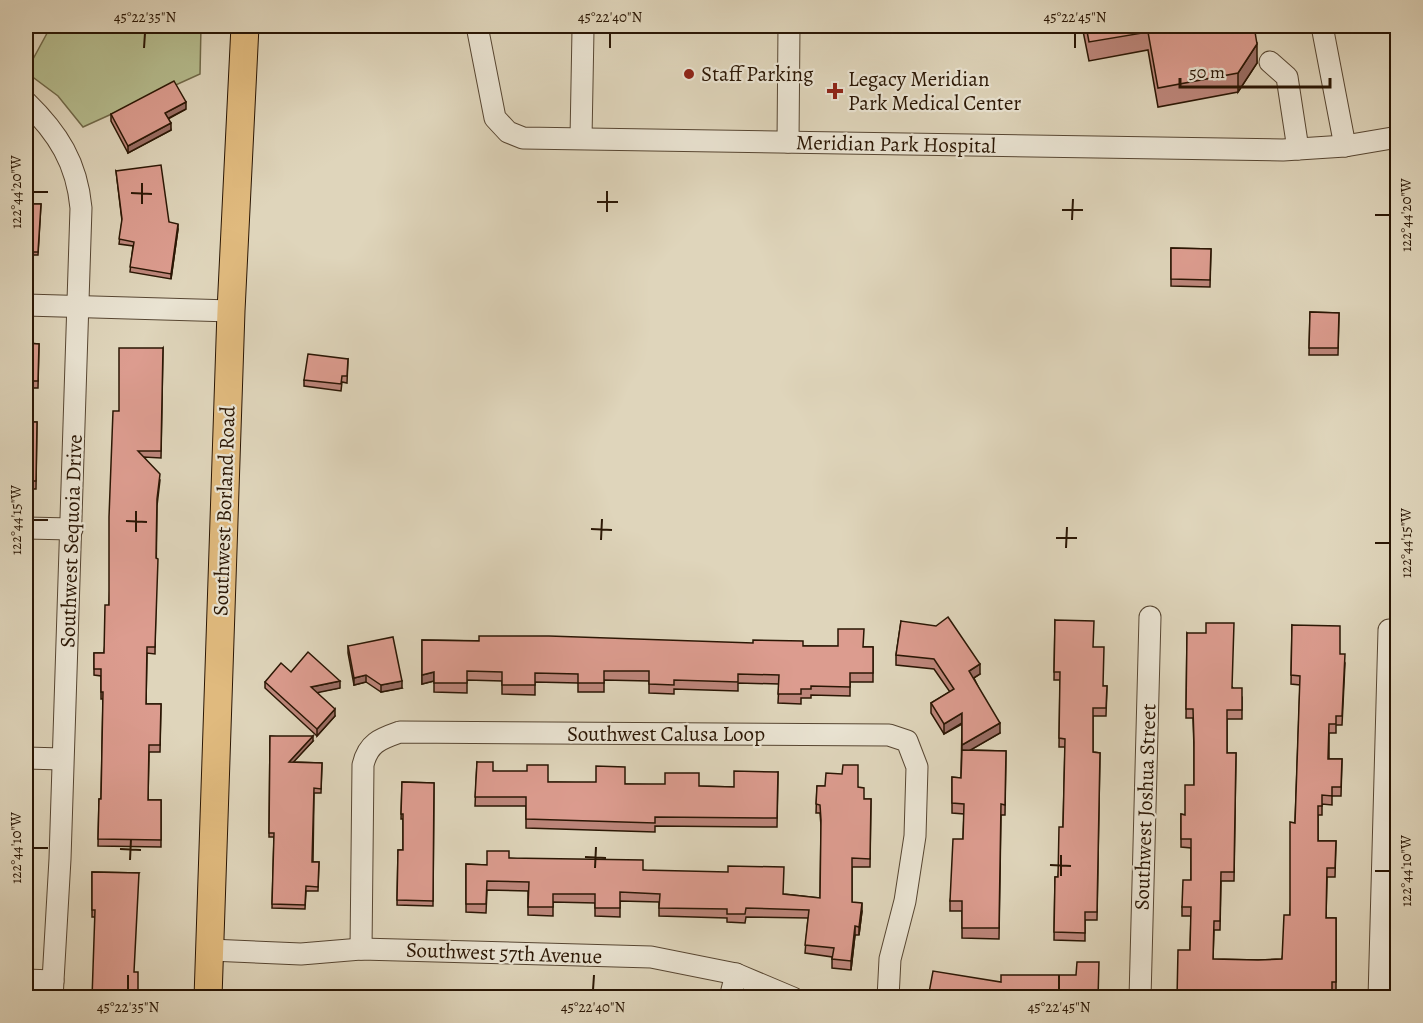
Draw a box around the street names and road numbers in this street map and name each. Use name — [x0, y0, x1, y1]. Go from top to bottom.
street label: Meridian Park Hospital — [796, 128, 996, 160]
street label: Southwest Borland Road — [206, 405, 242, 616]
street label: Southwest Sequoia Drive — [53, 434, 89, 648]
street label: Southwest Joshua Street — [1127, 703, 1163, 911]
street label: Southwest Calusa Loop — [567, 720, 765, 748]
street label: Southwest 57th Avenue — [405, 936, 603, 970]

